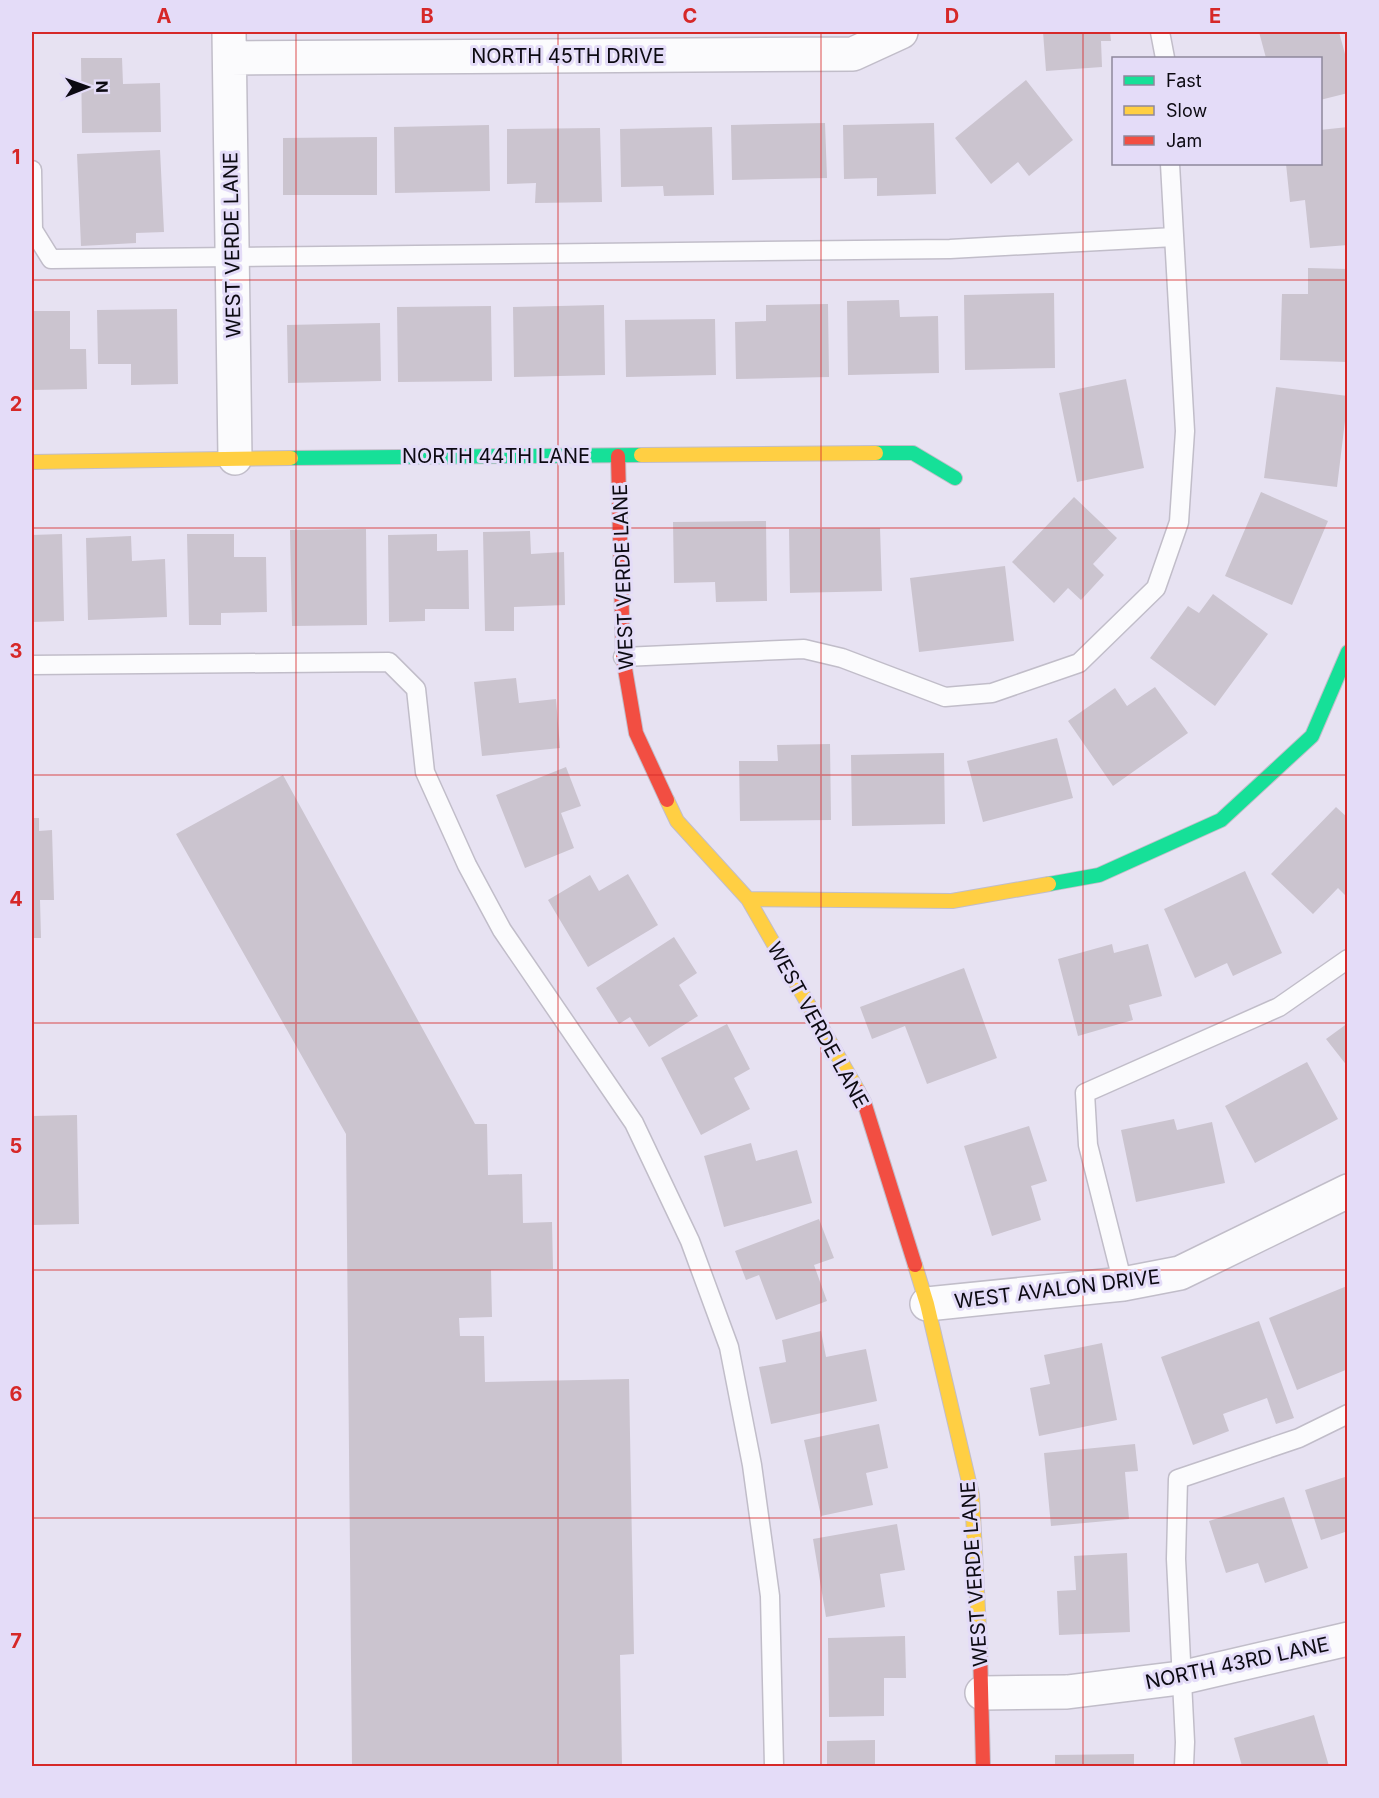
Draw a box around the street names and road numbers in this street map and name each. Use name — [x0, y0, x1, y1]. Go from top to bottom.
street label: NORTH 45TH DRIVE — [471, 44, 665, 68]
street label: WEST VERDE LANE — [218, 152, 246, 338]
street label: NORTH 44TH LANE — [402, 444, 590, 468]
street label: WEST VERDE LANE — [608, 484, 638, 670]
street label: WEST VERDE LANE — [762, 938, 874, 1112]
street label: WEST AVALON DRIVE — [953, 1264, 1161, 1314]
street label: WEST VERDE LANE — [956, 1480, 992, 1668]
street label: NORTH 43RD LANE — [1143, 1632, 1331, 1694]

